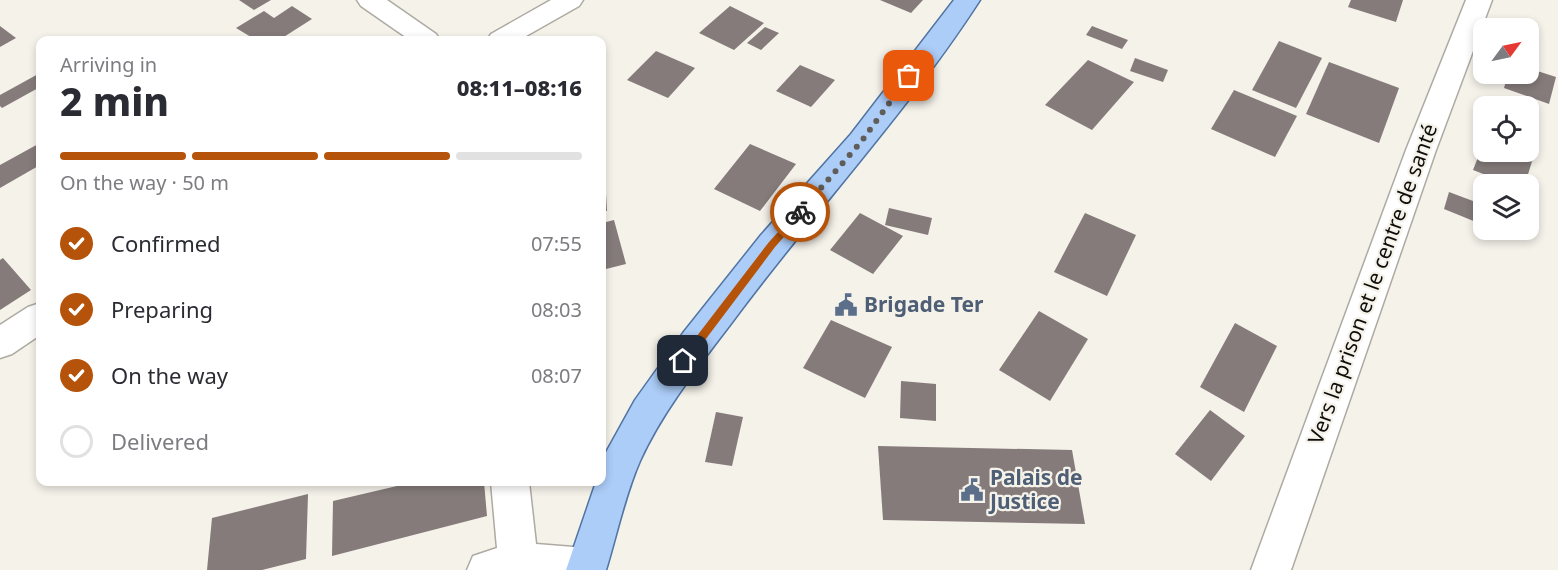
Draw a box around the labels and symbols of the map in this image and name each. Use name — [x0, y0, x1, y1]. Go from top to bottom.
north arrow — [1473, 18, 1539, 84]
pin — [883, 50, 934, 101]
street label: Vers la prison et le centre de santé — [1301, 119, 1443, 448]
courier — [770, 182, 830, 242]
place label: Brigade Ter — [864, 290, 984, 318]
public building icon: Brigade Ter — [833, 292, 859, 318]
pin — [657, 335, 708, 386]
place label: Palais de Justice — [988, 463, 1083, 515]
public building icon: Palais de Justice — [959, 477, 985, 503]

